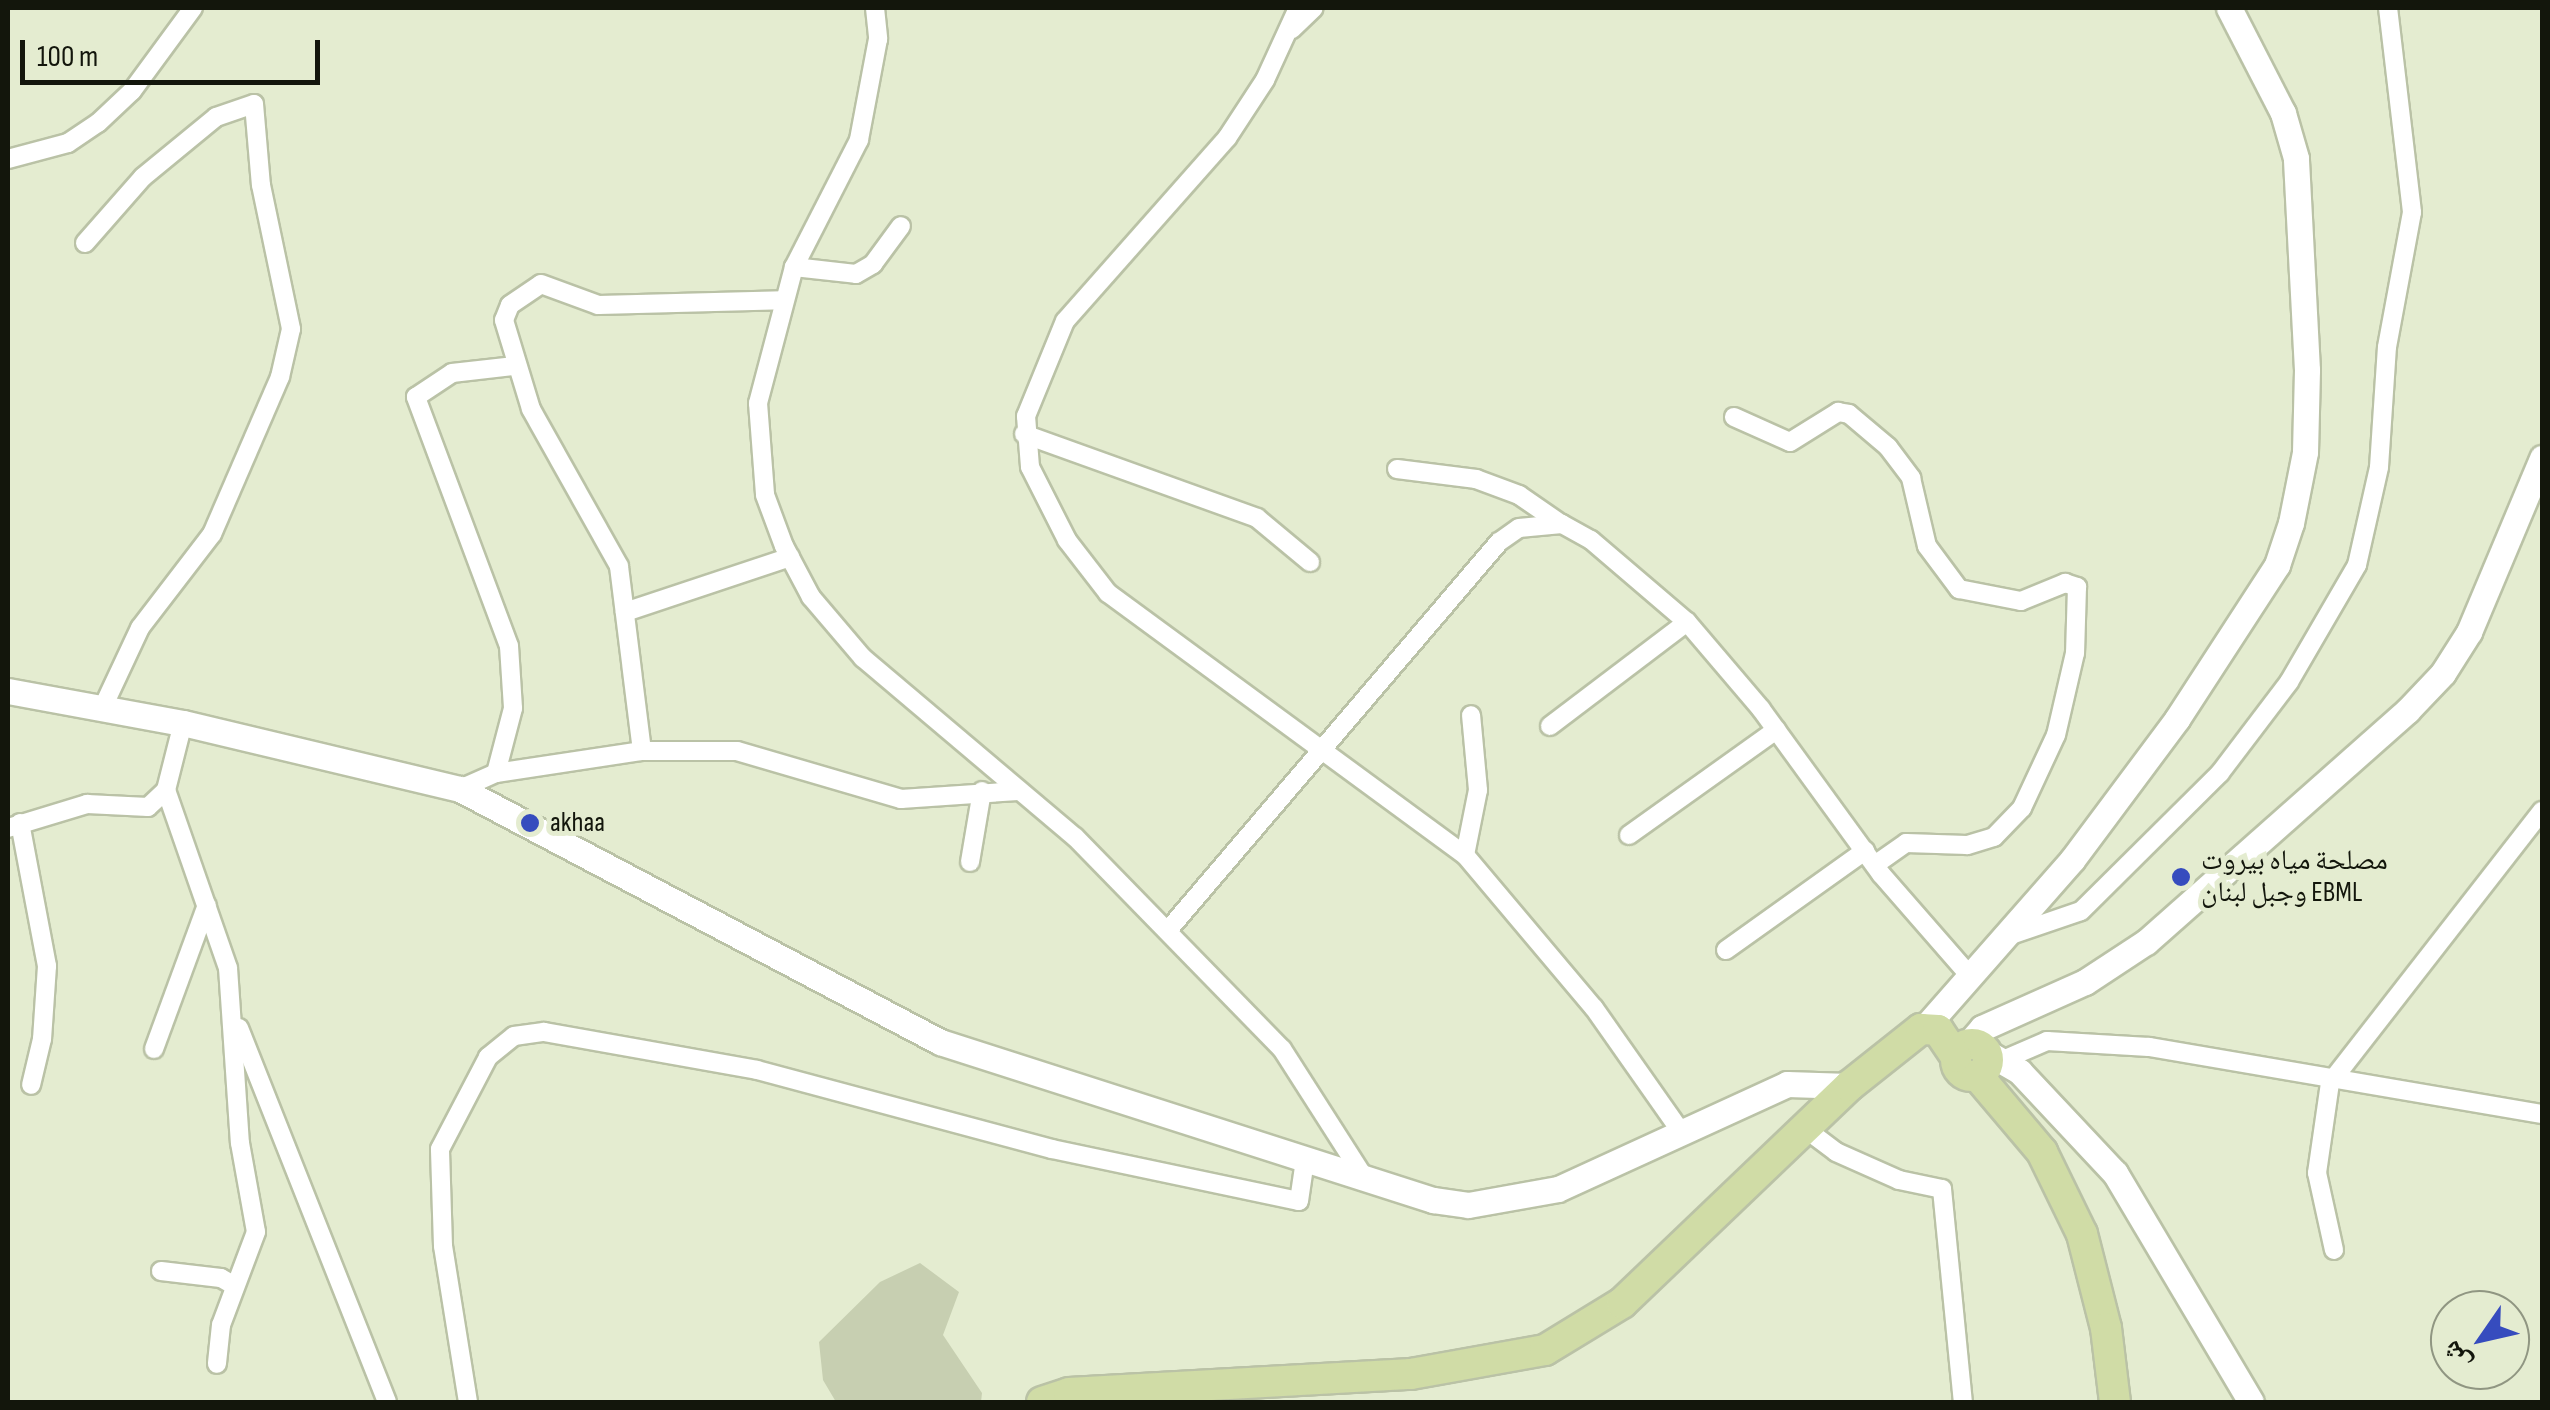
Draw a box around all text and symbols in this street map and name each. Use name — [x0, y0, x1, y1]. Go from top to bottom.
scale bar — [25, 20, 325, 82]
text: 100 m — [37, 39, 98, 75]
place label: akhaa — [550, 806, 605, 840]
marker: akhaa — [519, 812, 541, 834]
place label: مصلحة مياه بيروت وجبل لبنان EBML — [2201, 844, 2388, 910]
marker: مصلحة مياه بيروت وجبل لبنان EBML — [2170, 866, 2192, 888]
north arrow — [2430, 1290, 2530, 1390]
text: ش — [2434, 1334, 2478, 1377]

